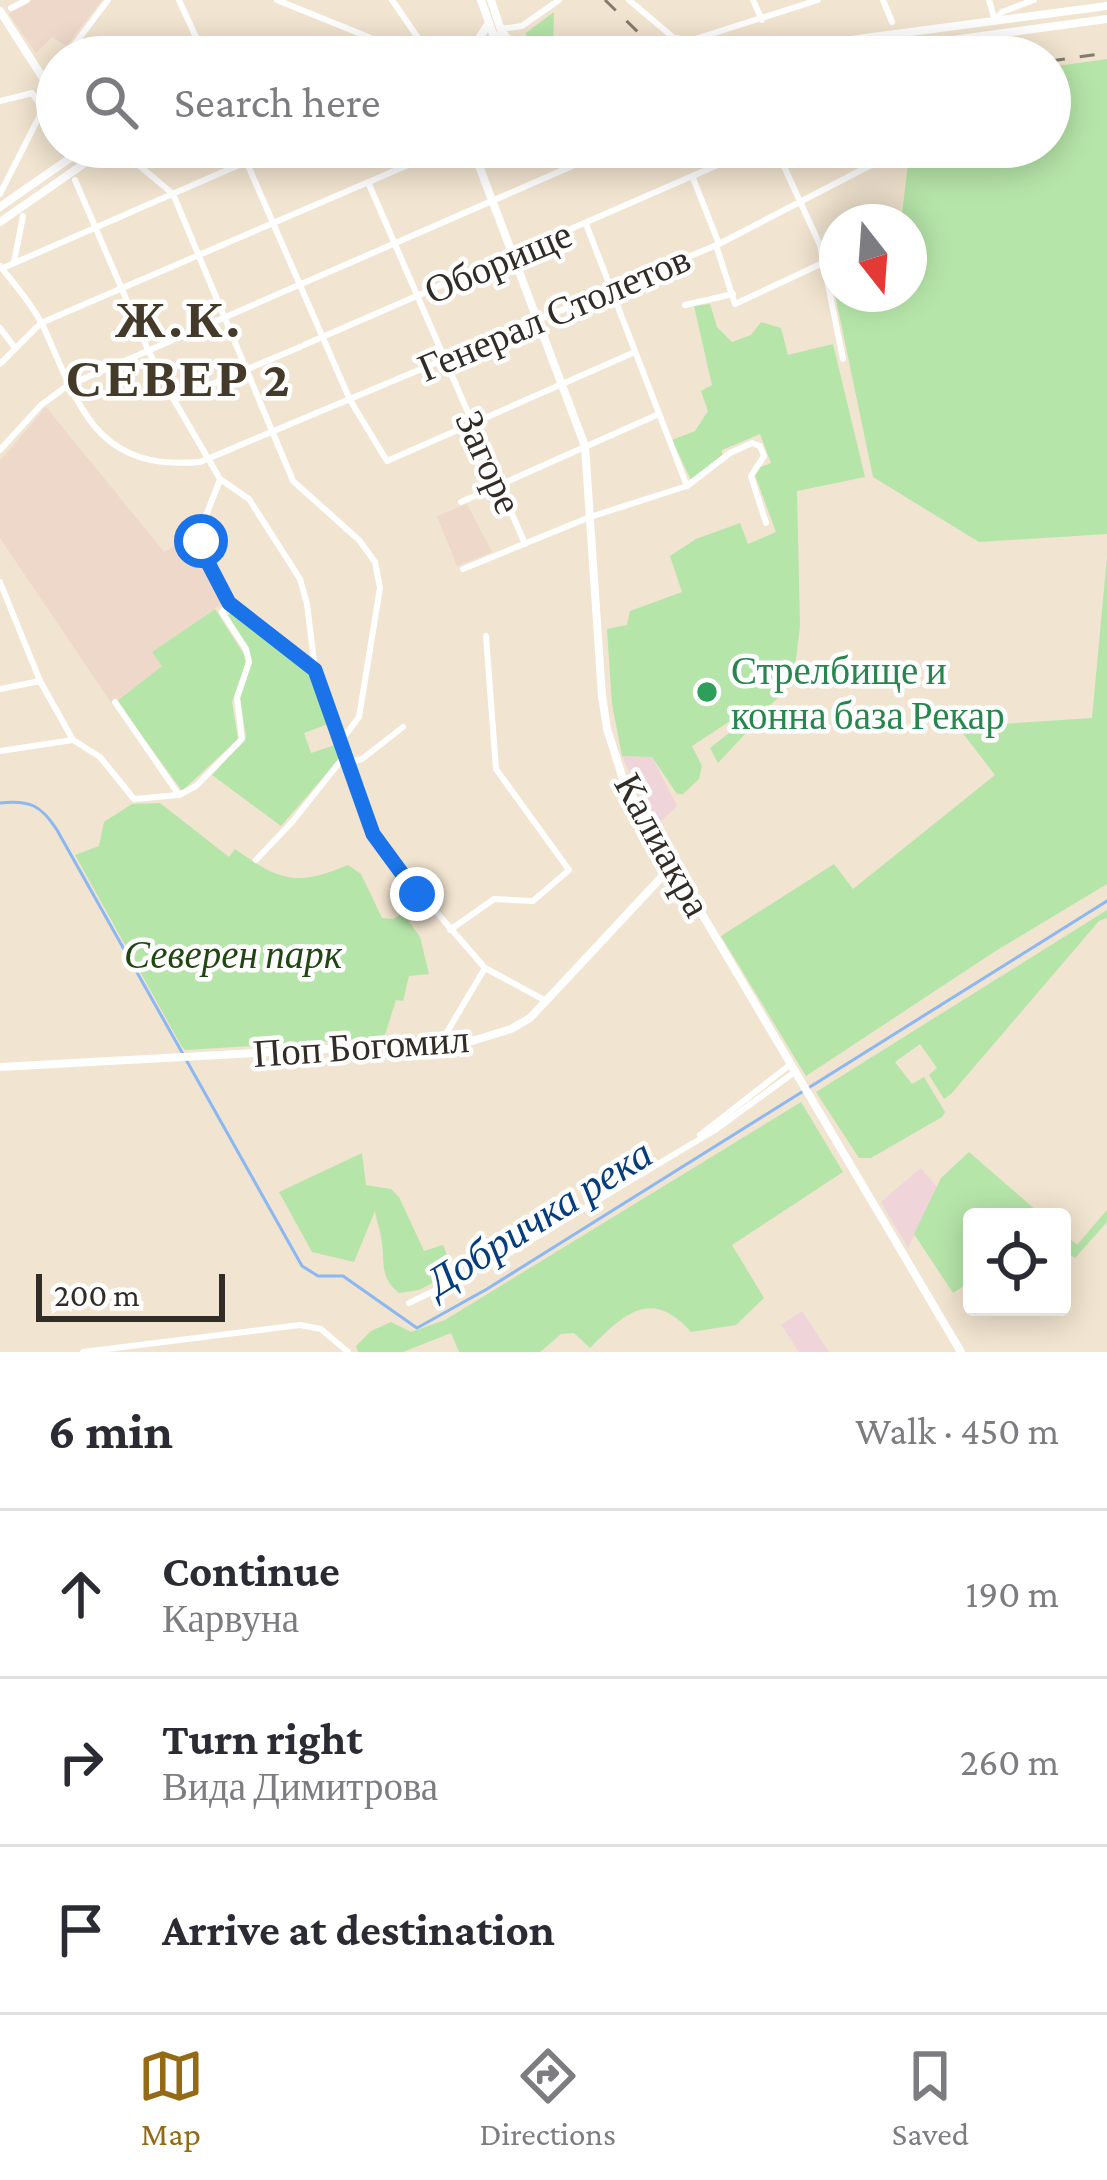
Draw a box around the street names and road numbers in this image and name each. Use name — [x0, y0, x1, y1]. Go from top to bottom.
street label: Оборище — [418, 212, 578, 313]
street label: Генерал Столетов — [412, 236, 697, 391]
street label: Загоре — [446, 404, 531, 521]
street label: Калиакра — [605, 766, 720, 924]
street label: Поп Богомил — [251, 1017, 471, 1075]

